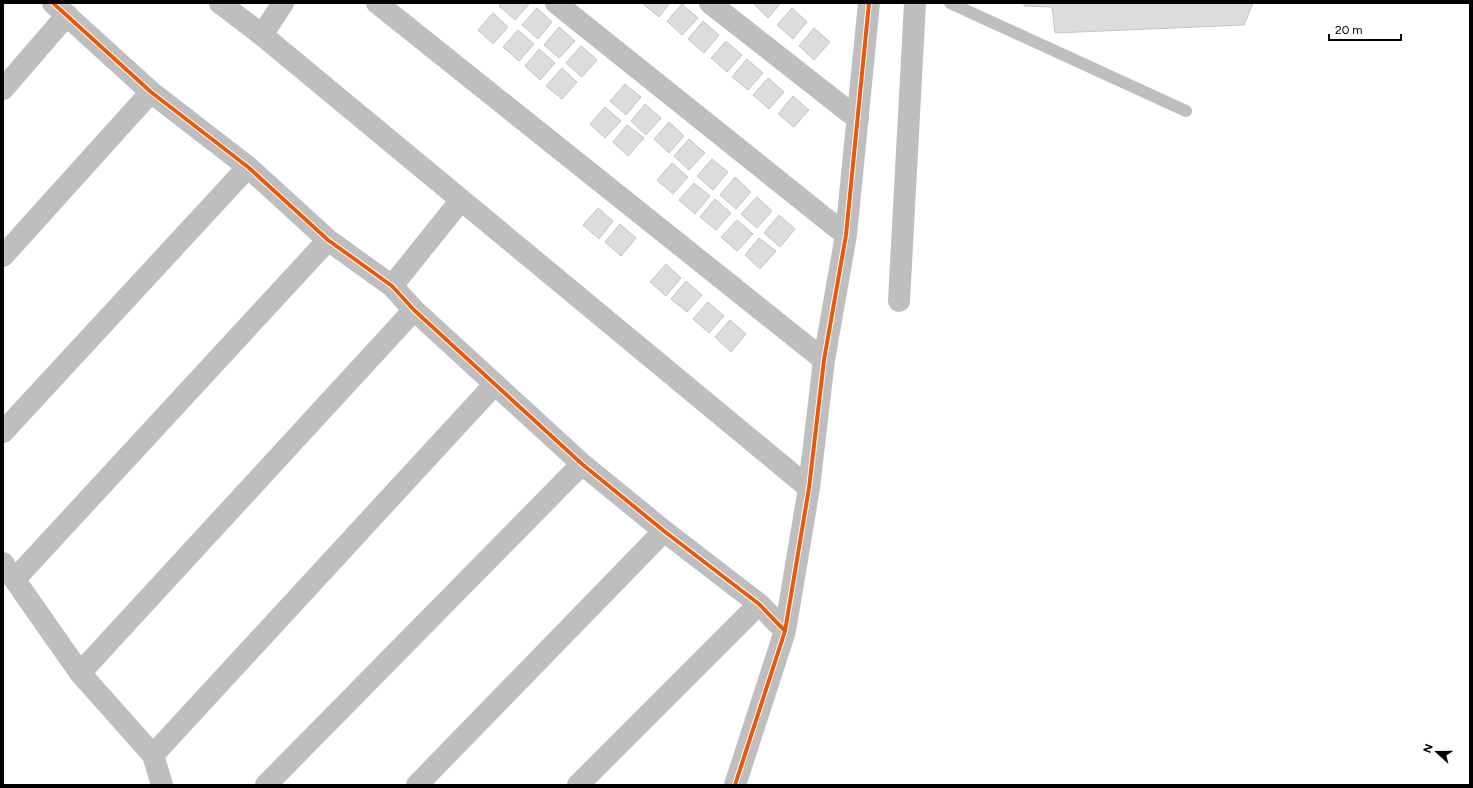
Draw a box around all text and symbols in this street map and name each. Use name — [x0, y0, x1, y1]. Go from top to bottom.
scale bar — [1329, 16, 1401, 42]
text: 20 m — [1335, 23, 1363, 37]
north arrow — [1417, 732, 1457, 772]
text: N — [1421, 742, 1436, 755]

